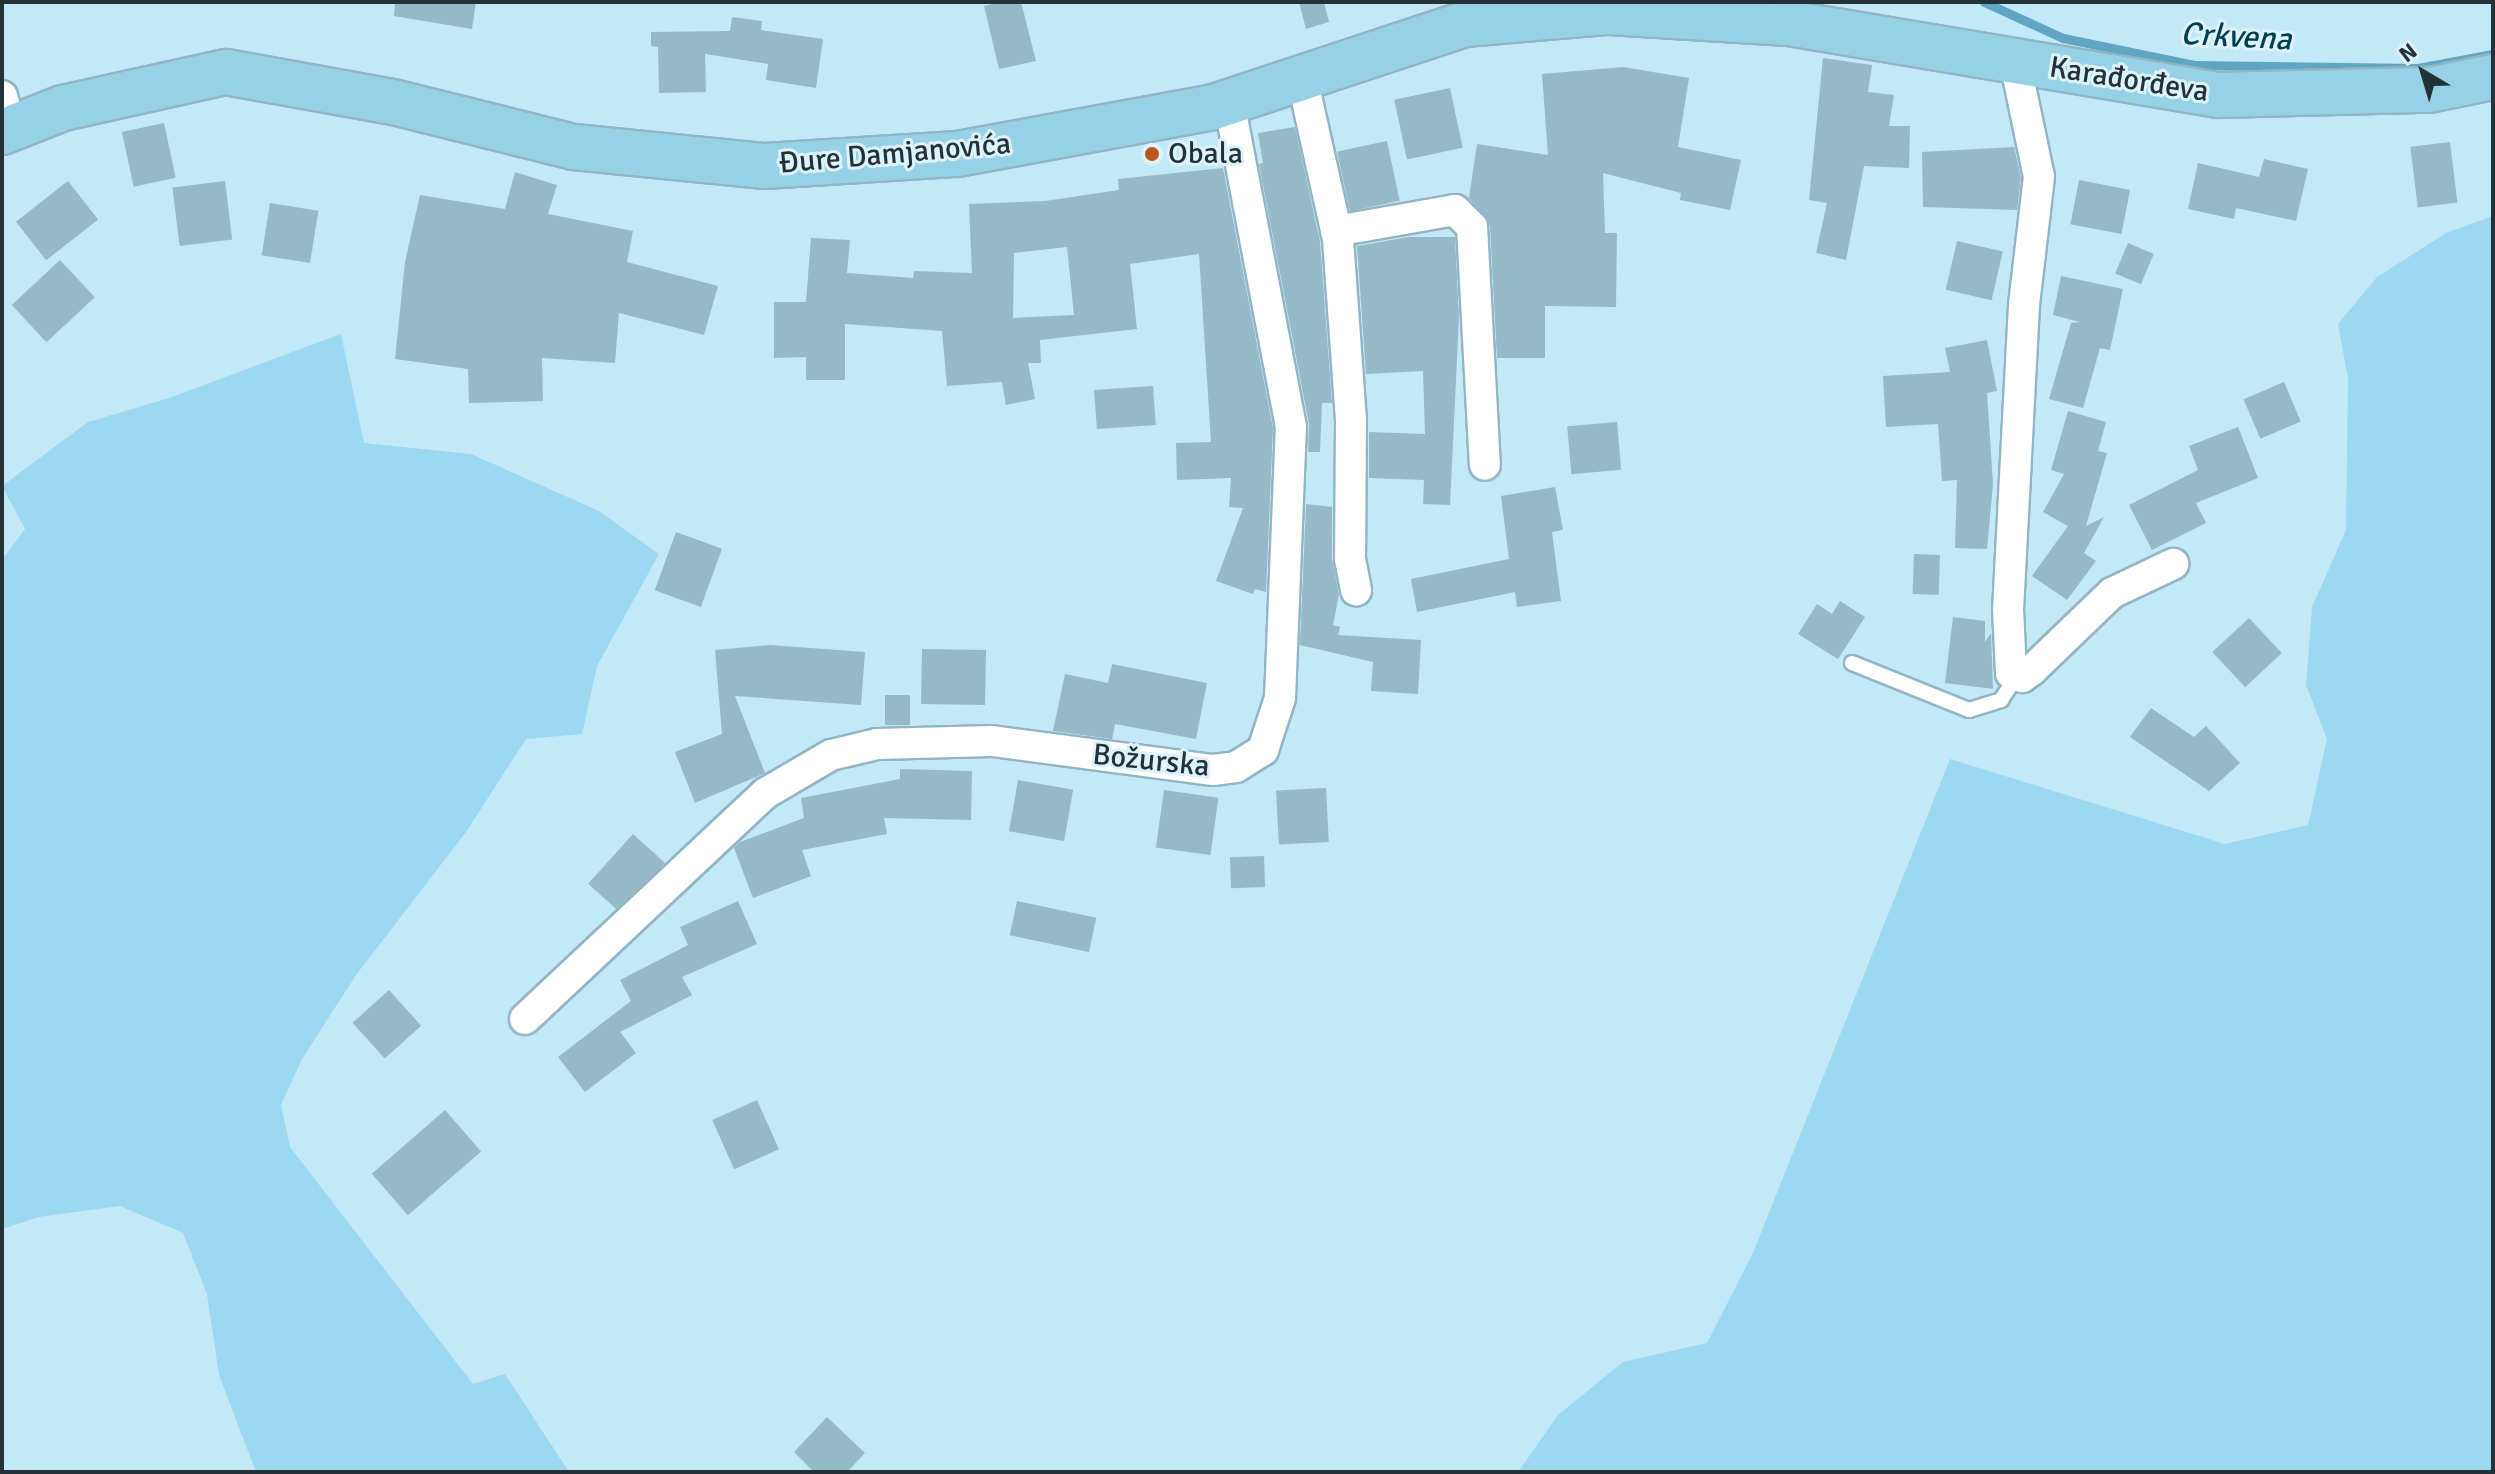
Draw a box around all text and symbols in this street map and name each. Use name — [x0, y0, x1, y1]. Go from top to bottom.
water label: Crkvena — [2180, 15, 2292, 59]
north arrow — [2383, 32, 2463, 112]
text: N — [2394, 37, 2422, 68]
street label: Karađorđeva — [2047, 50, 2211, 110]
street label: Đure Damjanovića — [778, 126, 1012, 182]
place label: Obala — [1168, 136, 1243, 172]
marker: Obala — [1143, 145, 1161, 163]
street label: Božurska — [1091, 737, 1211, 785]

